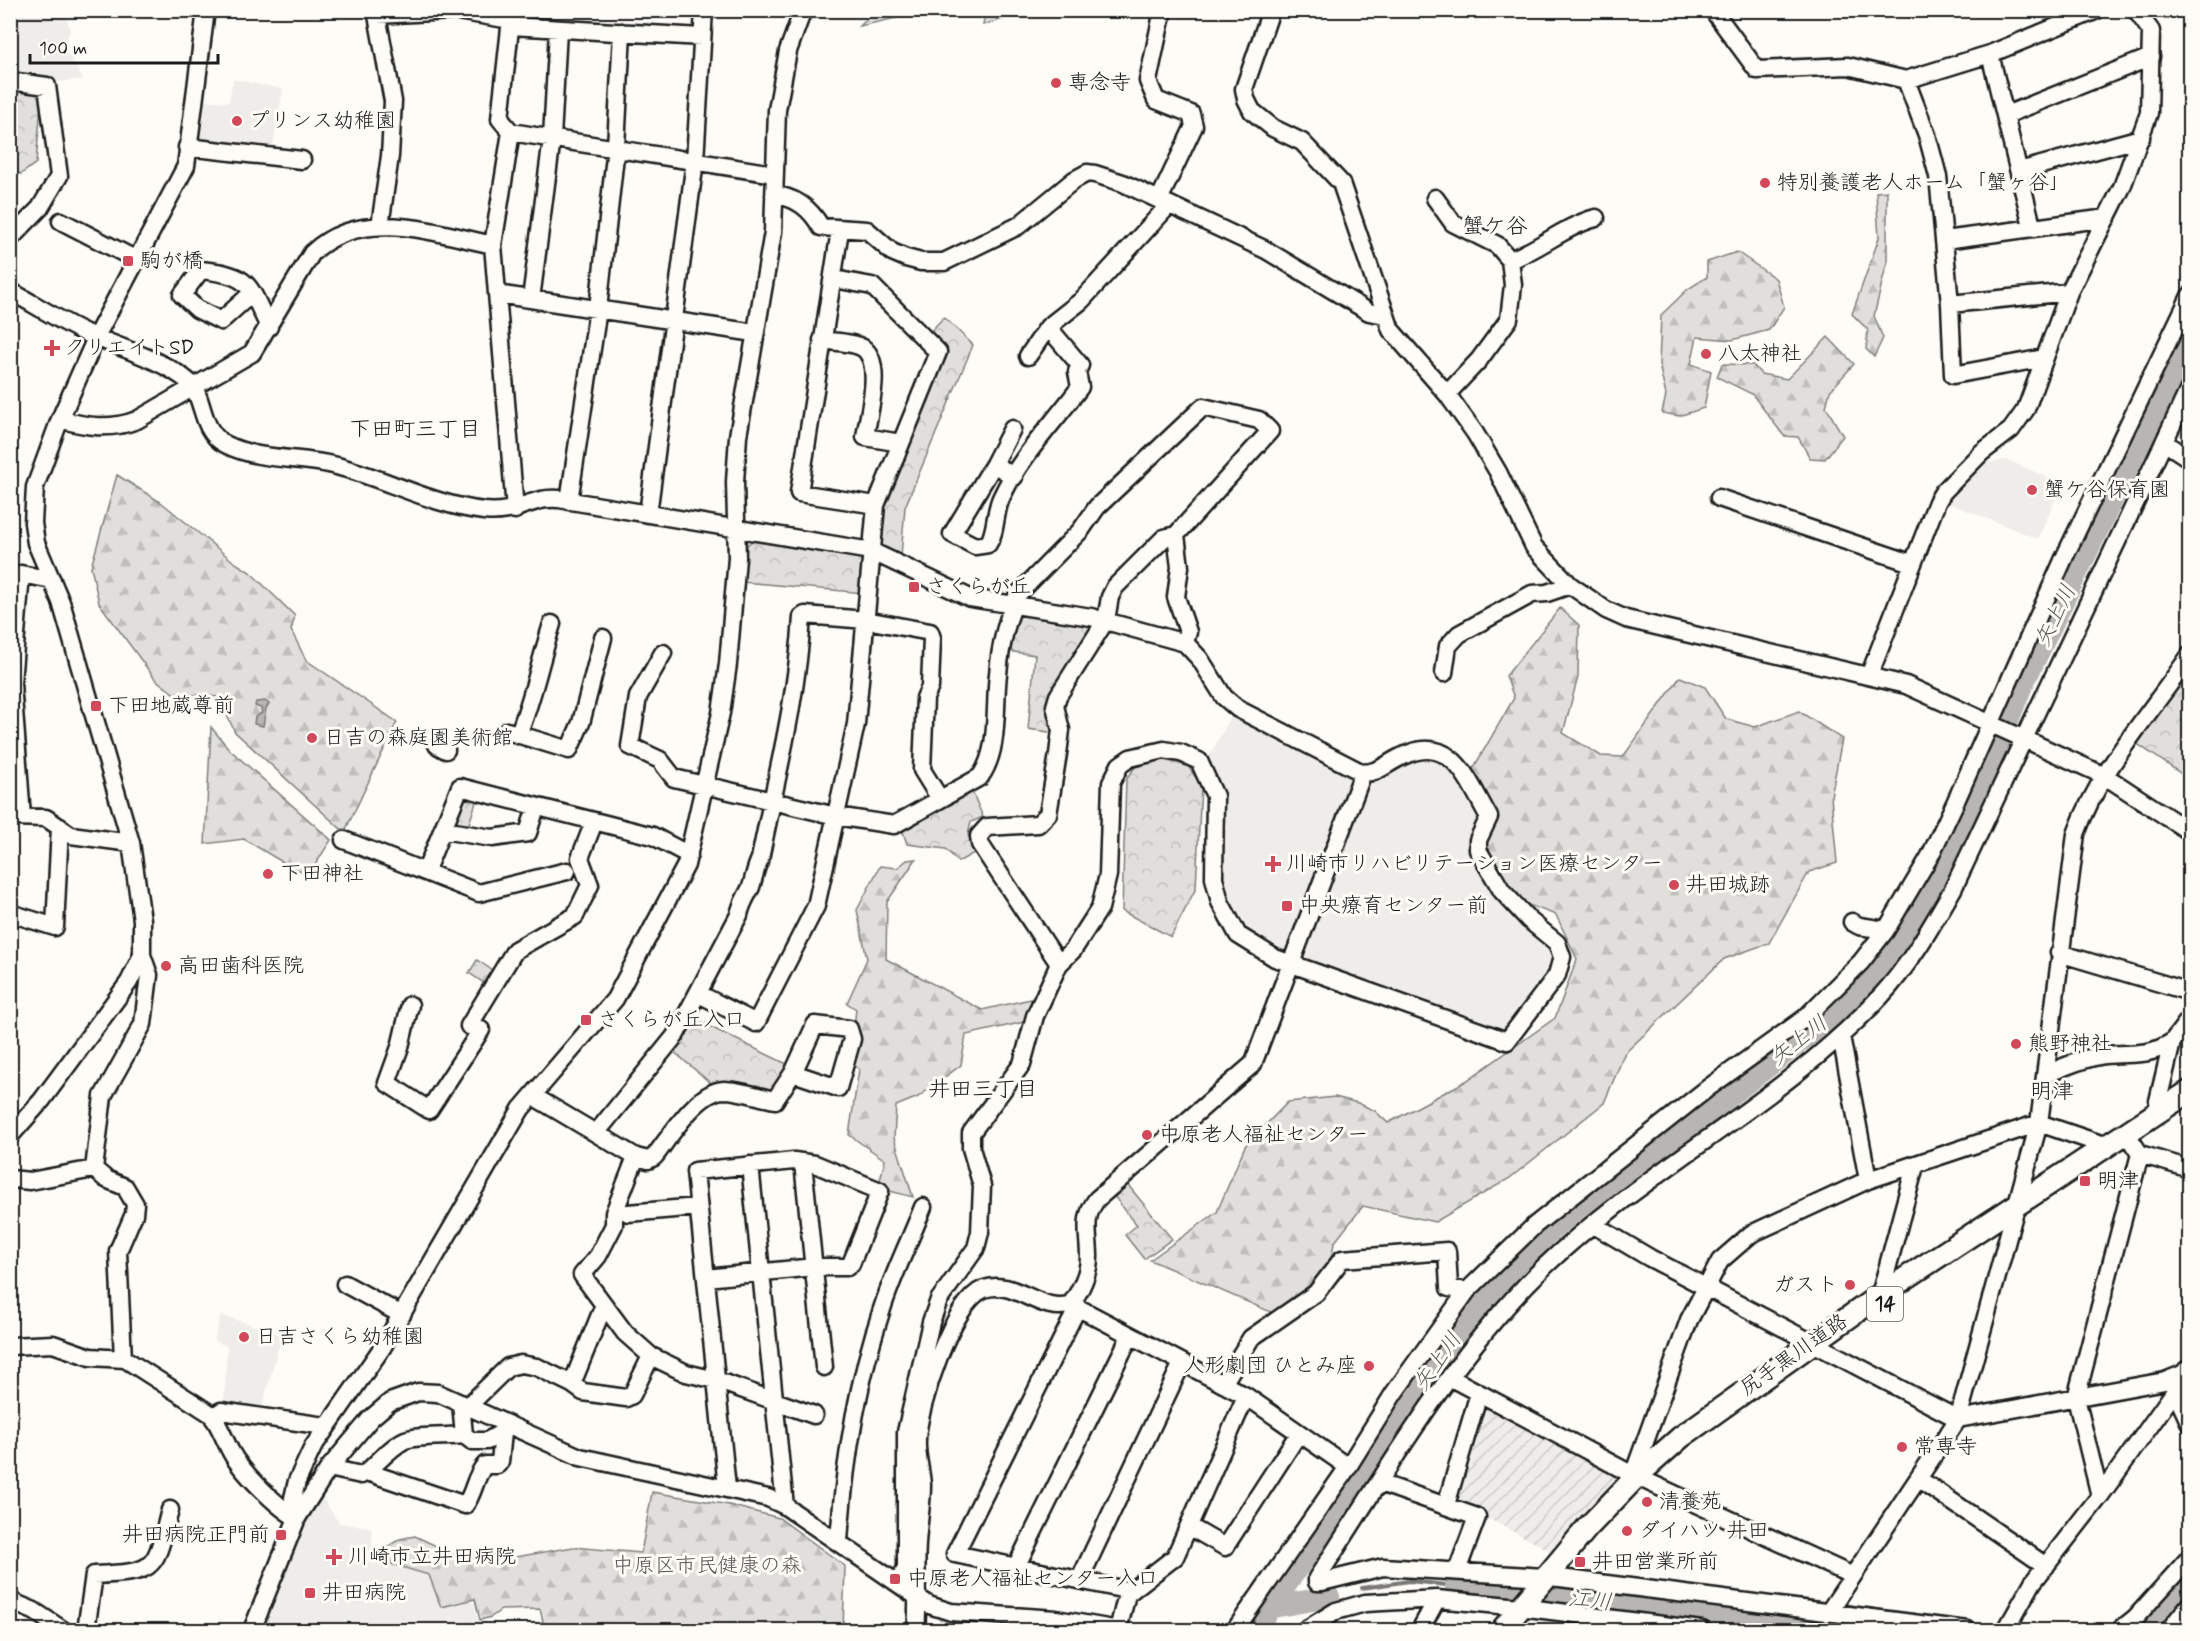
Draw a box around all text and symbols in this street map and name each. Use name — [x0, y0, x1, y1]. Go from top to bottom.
scale bar — [30, 27, 218, 65]
text: 100 m — [39, 37, 87, 61]
place label: 専念寺 — [1068, 69, 1131, 97]
marker: 専念寺 — [1049, 76, 1063, 90]
place label: プリンス幼稚園 — [249, 107, 396, 135]
marker: プリンス幼稚園 — [230, 114, 244, 128]
place label: 特別養護老人ホーム「蟹ヶ谷」 — [1777, 169, 2070, 197]
marker: 特別養護老人ホーム「蟹ヶ谷」 — [1758, 176, 1772, 190]
district label: 蟹ケ谷 — [1462, 213, 1528, 241]
place label: 駒が橋 — [140, 247, 203, 275]
marker: 駒が橋 — [121, 254, 135, 268]
place label: クリエイトSD — [64, 334, 194, 362]
place label: 八太神社 — [1718, 340, 1802, 368]
marker: クリエイトSD — [45, 341, 59, 355]
marker: 八太神社 — [1699, 347, 1713, 361]
district label: 下田町三丁目 — [349, 416, 481, 444]
place label: 蟹ケ谷保育園 — [2044, 476, 2170, 504]
marker: 蟹ケ谷保育園 — [2025, 483, 2039, 497]
place label: さくらが丘 — [926, 573, 1031, 601]
marker: さくらが丘 — [907, 580, 921, 594]
water label: 矢上川 — [2029, 580, 2083, 652]
place label: 下田地蔵尊前 — [108, 692, 234, 720]
marker: 下田地蔵尊前 — [89, 699, 103, 713]
place label: 日吉の森庭園美術館 — [324, 724, 513, 752]
marker: 日吉の森庭園美術館 — [305, 731, 319, 745]
place label: 川崎市リハビリテーション医療センター — [1286, 850, 1663, 878]
marker: 川崎市リハビリテーション医療センター — [1264, 855, 1282, 873]
place label: 下田神社 — [280, 860, 364, 888]
marker: 下田神社 — [261, 867, 275, 881]
place label: 井田城跡 — [1686, 871, 1770, 899]
marker: 井田城跡 — [1667, 878, 1681, 892]
place label: 中央療育センター前 — [1299, 892, 1487, 920]
marker: 中央療育センター前 — [1280, 899, 1294, 913]
place label: 高田歯科医院 — [178, 952, 304, 980]
marker: 高田歯科医院 — [159, 959, 173, 973]
place label: さくらが丘入口 — [598, 1006, 745, 1034]
water label: 矢上川 — [1764, 1010, 1834, 1072]
marker: さくらが丘入口 — [579, 1013, 593, 1027]
place label: 熊野神社 — [2028, 1030, 2112, 1058]
marker: 熊野神社 — [2009, 1037, 2023, 1051]
district label: 井田三丁目 — [928, 1076, 1038, 1104]
district label: 明津 — [2030, 1078, 2074, 1106]
place label: 中原老人福祉センター — [1159, 1121, 1368, 1149]
marker: 中原老人福祉センター — [1140, 1128, 1154, 1142]
place label: 明津 — [2097, 1167, 2139, 1195]
marker: 明津 — [2078, 1174, 2092, 1188]
place label: ガスト — [1773, 1271, 1838, 1299]
marker: ガスト — [1843, 1278, 1857, 1292]
road number: 14 — [1867, 1287, 1903, 1321]
street label: 尻手黒川道路 — [1734, 1307, 1854, 1403]
place label: 日吉さくら幼稚園 — [256, 1323, 424, 1351]
water label: 矢上川 — [1408, 1327, 1468, 1397]
marker: 日吉さくら幼稚園 — [237, 1330, 251, 1344]
place label: 人形劇団 ひとみ座 — [1183, 1352, 1357, 1380]
marker: 人形劇団 ひとみ座 — [1362, 1359, 1376, 1373]
place label: 常専寺 — [1914, 1433, 1977, 1461]
marker: 常専寺 — [1895, 1440, 1909, 1454]
place label: 清養苑 — [1659, 1488, 1722, 1516]
marker: 清養苑 — [1640, 1495, 1654, 1509]
place label: ダイハツ 井田 — [1639, 1517, 1769, 1545]
place label: 井田病院正門前 — [122, 1521, 269, 1549]
marker: ダイハツ 井田 — [1620, 1524, 1634, 1538]
marker: 井田病院正門前 — [274, 1528, 288, 1542]
place label: 川崎市立井田病院 — [348, 1543, 516, 1571]
marker: 川崎市立井田病院 — [325, 1548, 343, 1566]
place label: 井田営業所前 — [1592, 1548, 1718, 1576]
park label: 中原区市民健康の森 — [613, 1552, 802, 1580]
marker: 井田営業所前 — [1573, 1555, 1587, 1569]
place label: 中原老人福祉センター入口 — [907, 1565, 1158, 1593]
marker: 中原老人福祉センター入口 — [888, 1572, 902, 1586]
place label: 井田病院 — [322, 1579, 406, 1607]
water label: 江川 — [1567, 1585, 1613, 1617]
marker: 井田病院 — [303, 1586, 317, 1600]

